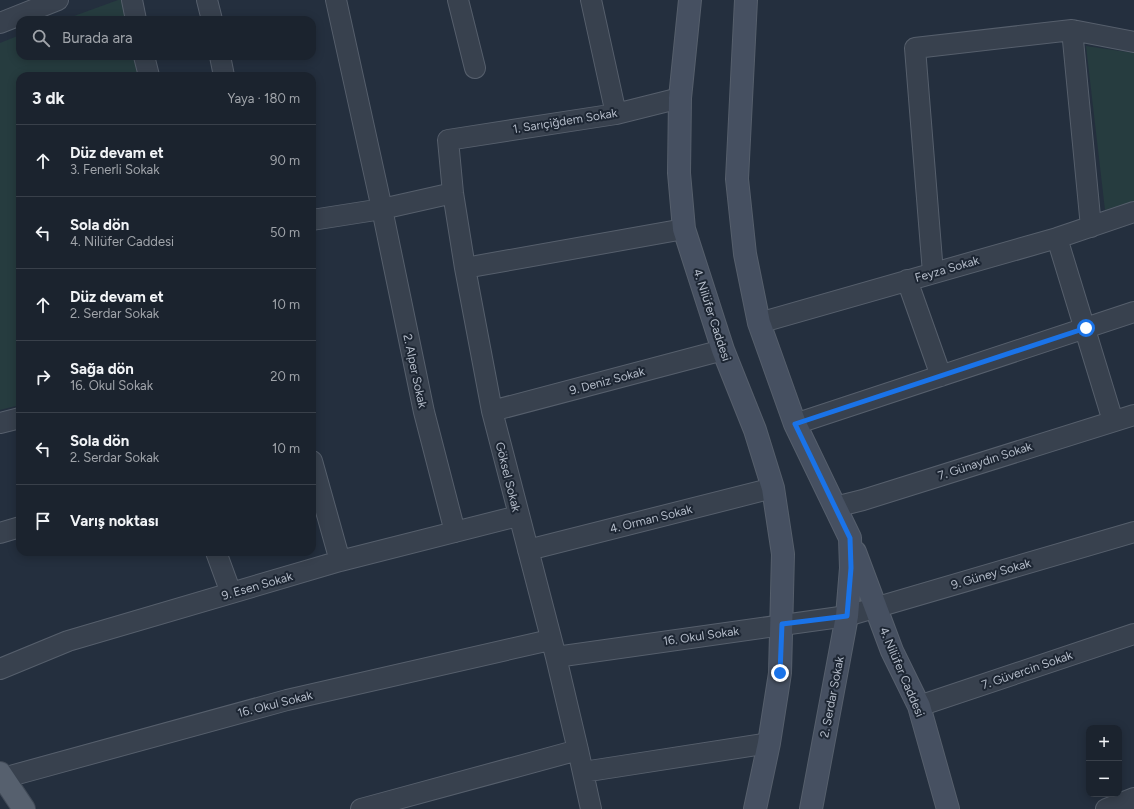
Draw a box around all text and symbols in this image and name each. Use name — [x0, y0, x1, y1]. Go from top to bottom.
search box — [16, 16, 316, 60]
icon: search — [30, 27, 52, 49]
text: Burada ara — [62, 29, 133, 47]
text: 3 dk — [32, 88, 65, 108]
text: Yaya · 180 m — [227, 91, 300, 106]
street label: 1. Sarıçiğdem Sokak — [512, 106, 619, 136]
text: Düz devam et — [70, 144, 164, 162]
icon: ahead — [32, 150, 54, 172]
text: 90 m — [270, 153, 300, 168]
text: 3. Fenerli Sokak — [70, 162, 160, 177]
text: Sola dön — [70, 216, 129, 234]
icon: left — [32, 222, 54, 244]
text: 50 m — [270, 225, 300, 240]
text: 4. Nilüfer Caddesi — [70, 234, 174, 249]
street label: Feyza Sokak — [913, 253, 981, 285]
street label: 4. Nilüfer Caddesi — [691, 267, 733, 363]
text: Düz devam et — [70, 288, 164, 306]
icon: ahead — [32, 294, 54, 316]
text: 10 m — [272, 297, 300, 312]
text: 2. Serdar Sokak — [70, 306, 159, 321]
route start — [1077, 319, 1095, 337]
street label: 2. Alper Sokak — [400, 333, 430, 410]
text: Sağa dön — [70, 360, 134, 378]
street label: 9. Deniz Sokak — [568, 364, 646, 398]
icon: right — [32, 366, 54, 388]
text: 20 m — [270, 369, 300, 384]
text: 16. Okul Sokak — [70, 378, 153, 393]
text: Sola dön — [70, 432, 129, 450]
icon: left — [32, 438, 54, 460]
street label: 7. Günaydın Sokak — [936, 439, 1034, 483]
text: 10 m — [272, 441, 300, 456]
street label: Göksel Sokak — [493, 441, 523, 514]
text: 2. Serdar Sokak — [70, 450, 159, 465]
street label: 4. Orman Sokak — [608, 502, 694, 536]
icon: arrive — [32, 510, 54, 532]
text: Varış noktası — [70, 512, 159, 530]
street label: 9. Güney Sokak — [949, 556, 1033, 592]
street label: 9. Esen Sokak — [220, 569, 294, 603]
street label: 16. Okul Sokak — [662, 624, 740, 648]
street label: 4. Nilüfer Caddesi — [877, 625, 927, 719]
street label: 7. Güvercin Sokak — [980, 648, 1075, 692]
street label: 2. Serdar Sokak — [817, 655, 847, 739]
route end — [771, 664, 789, 682]
street label: 16. Okul Sokak — [236, 688, 314, 720]
map controls — [1086, 725, 1122, 797]
button: + — [1086, 725, 1122, 761]
button: − — [1086, 761, 1122, 797]

